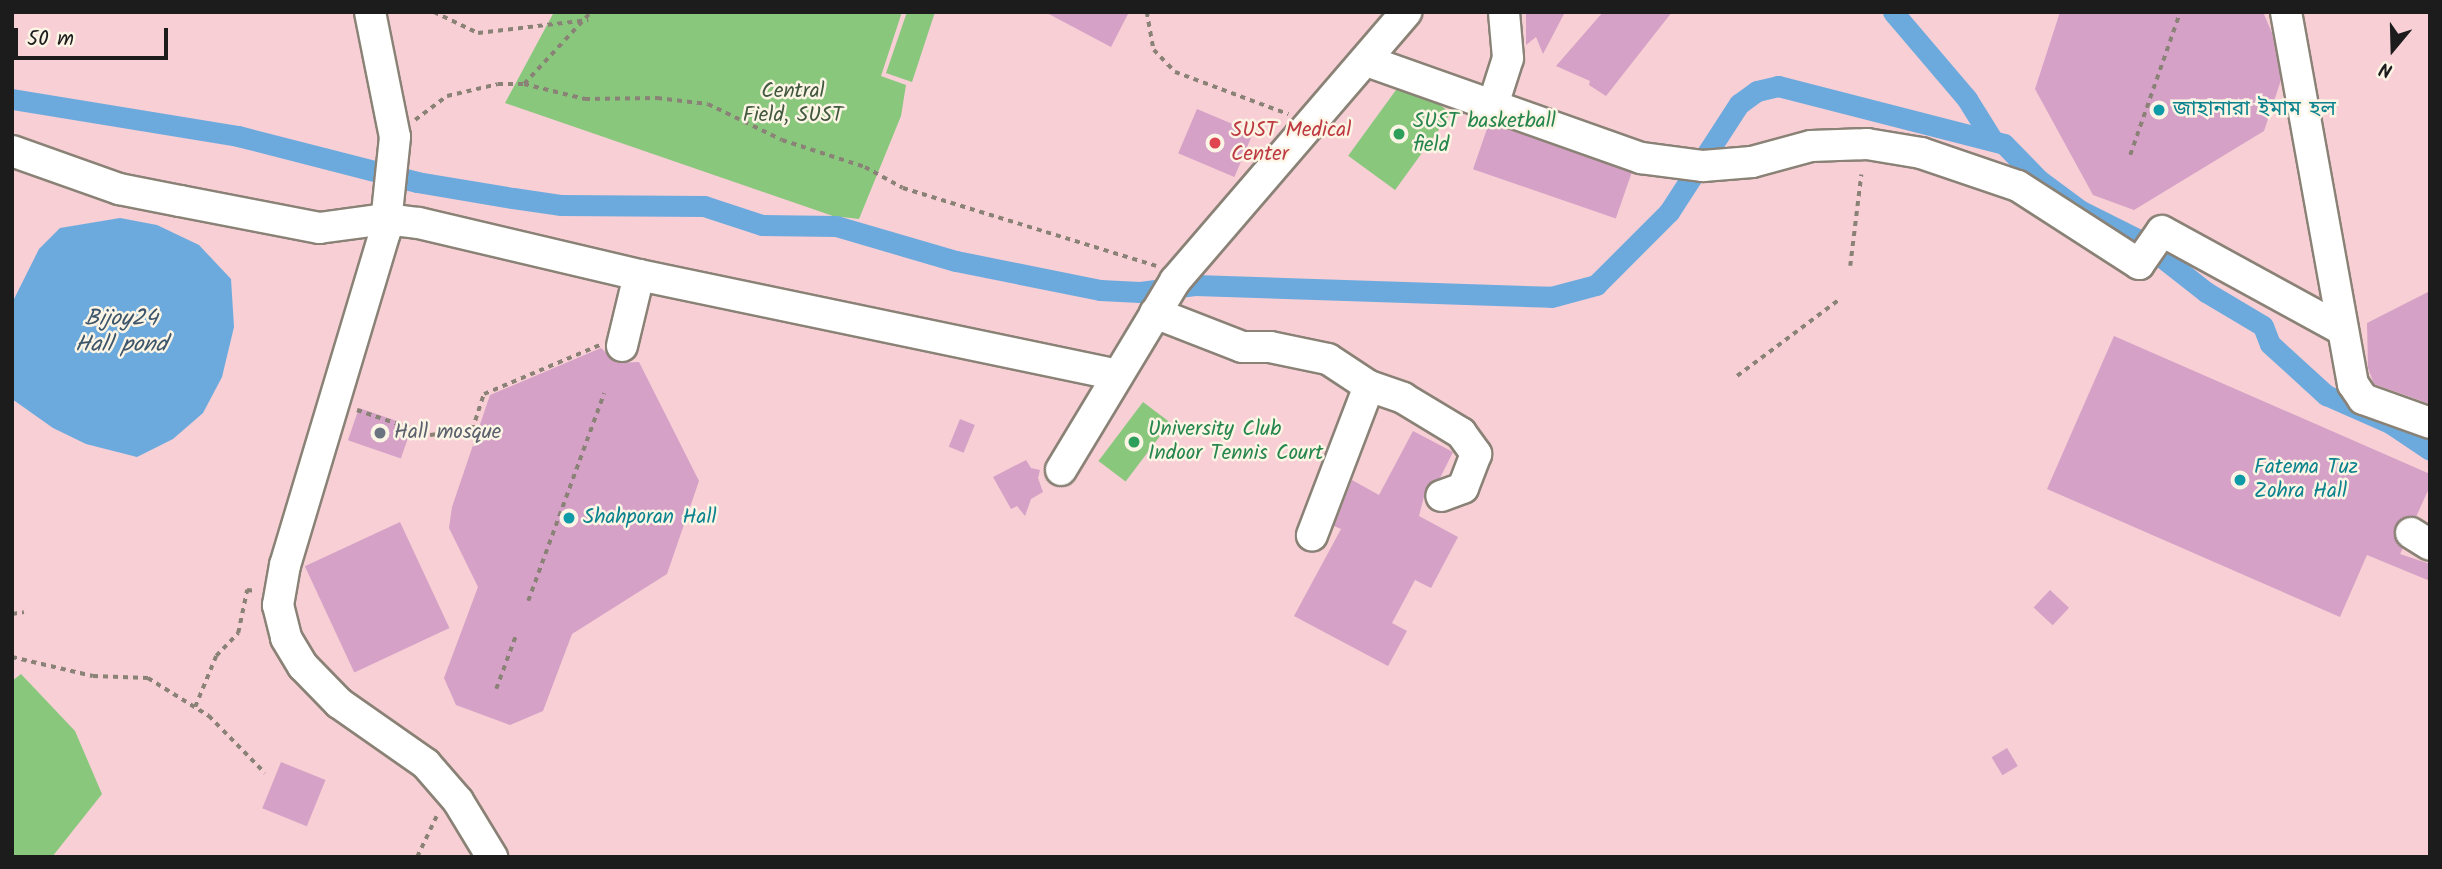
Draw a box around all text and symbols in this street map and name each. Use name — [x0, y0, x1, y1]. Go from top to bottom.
scale bar — [18, 14, 172, 58]
north arrow — [2358, 14, 2428, 84]
text: 50 m — [27, 23, 74, 56]
text: N — [2376, 53, 2397, 85]
park label: Central Field, SUST — [743, 79, 843, 129]
place label: জাহানারা ইমাম হল — [2173, 97, 2336, 123]
marker: জাহানারা ইমাম হল — [2151, 102, 2167, 118]
place label: SUST basketball field — [1413, 109, 1556, 159]
place label: SUST Medical Center — [1231, 118, 1351, 168]
marker: SUST basketball field — [1391, 126, 1407, 142]
marker: SUST Medical Center — [1205, 133, 1225, 153]
water label: Bijoy24 Hall pond — [75, 305, 167, 359]
place label: University Club Indoor Tennis Court — [1148, 417, 1323, 467]
place label: Hall mosque — [394, 420, 501, 446]
marker: Hall mosque — [372, 425, 388, 441]
marker: University Club Indoor Tennis Court — [1126, 434, 1142, 450]
place label: Fatema Tuz Zohra Hall — [2254, 455, 2358, 505]
marker: Fatema Tuz Zohra Hall — [2232, 472, 2248, 488]
place label: Shahporan Hall — [583, 505, 717, 531]
marker: Shahporan Hall — [561, 510, 577, 526]

